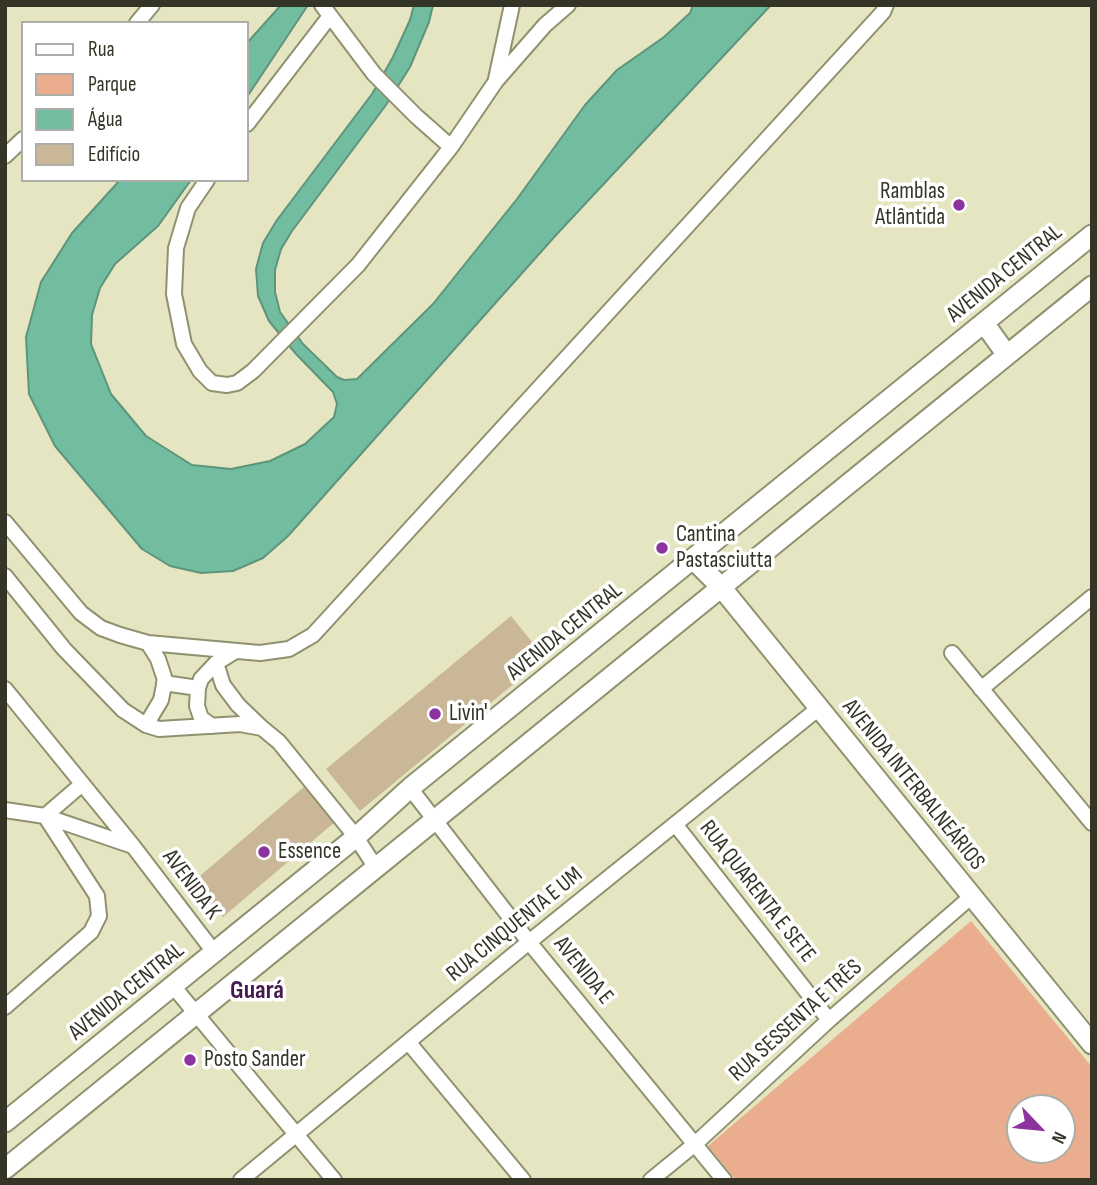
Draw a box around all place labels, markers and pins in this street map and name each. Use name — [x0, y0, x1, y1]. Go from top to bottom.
place label: Ramblas Atlântida — [875, 178, 945, 232]
marker: Ramblas Atlântida — [951, 197, 967, 213]
place label: Cantina Pastasciutta — [676, 521, 772, 575]
marker: Cantina Pastasciutta — [654, 540, 670, 556]
place label: Livin' — [449, 700, 488, 728]
marker: Livin' — [427, 706, 443, 722]
place label: Essence — [278, 838, 341, 866]
marker: Essence — [256, 844, 272, 860]
place label: Posto Sander — [204, 1046, 306, 1074]
marker: Posto Sander — [182, 1052, 198, 1068]

